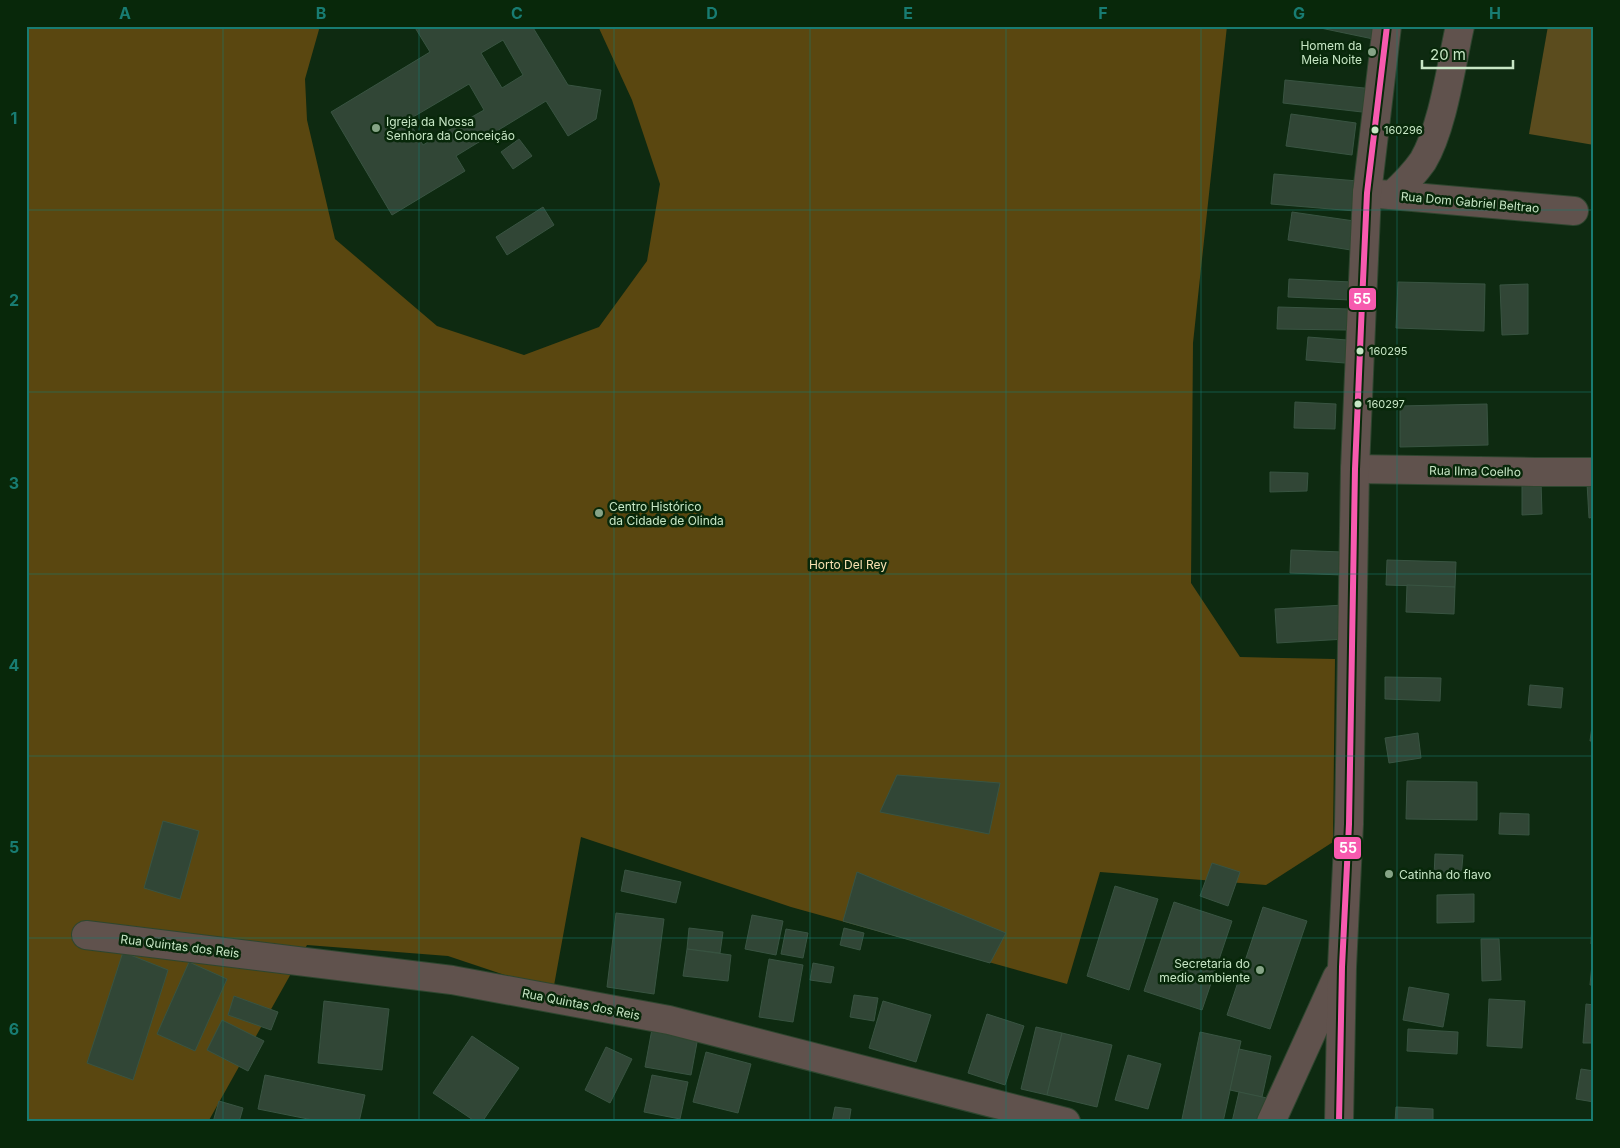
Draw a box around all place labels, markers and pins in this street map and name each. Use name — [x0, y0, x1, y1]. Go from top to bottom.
place label: Homem da Meia Noite — [1300, 38, 1362, 67]
marker: Homem da Meia Noite — [1366, 46, 1378, 58]
place label: Igreja da Nossa Senhora da Conceição — [386, 114, 515, 143]
marker: Igreja da Nossa Senhora da Conceição — [370, 122, 382, 134]
place label: 160296 — [1384, 123, 1423, 137]
marker: 160296 — [1370, 125, 1380, 135]
place label: 160295 — [1369, 344, 1408, 358]
marker: 160295 — [1355, 346, 1365, 356]
place label: 160297 — [1367, 397, 1405, 411]
marker: 160297 — [1353, 399, 1363, 409]
place label: Centro Histórico da Cidade de Olinda — [609, 499, 724, 528]
marker: Centro Histórico da Cidade de Olinda — [593, 507, 605, 519]
place label: Catinha do flavo — [1399, 867, 1491, 882]
marker: Catinha do flavo — [1383, 868, 1395, 880]
place label: Secretaria do medio ambiente — [1159, 956, 1250, 985]
marker: Secretaria do medio ambiente — [1254, 964, 1266, 976]

